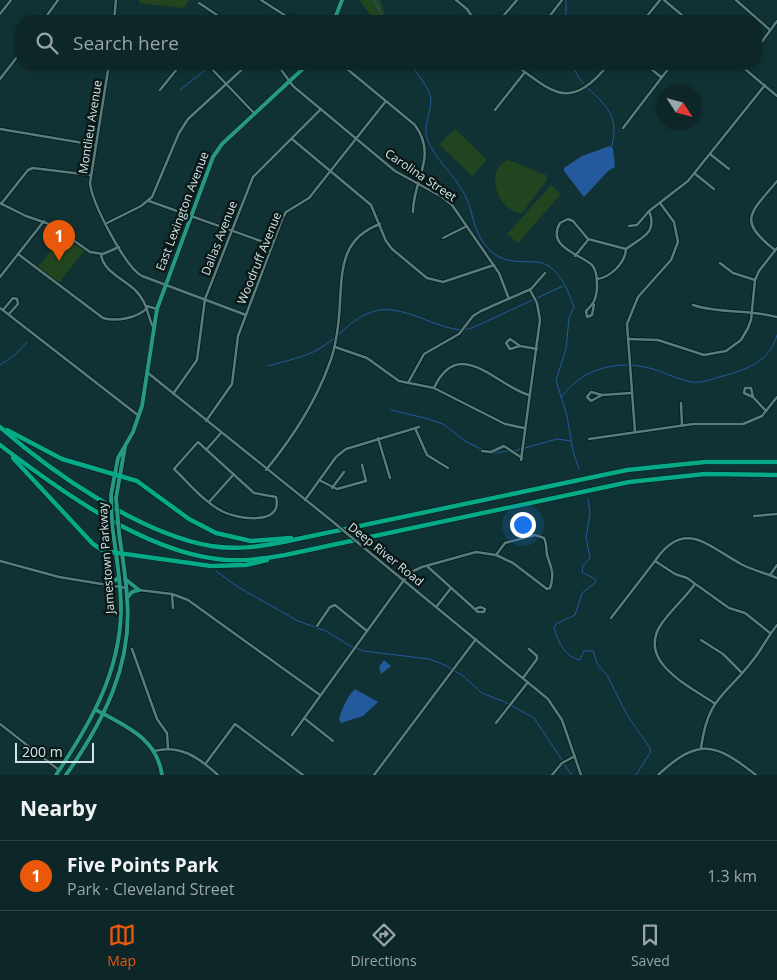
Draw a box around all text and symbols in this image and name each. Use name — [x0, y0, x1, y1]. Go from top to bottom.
search box — [15, 15, 762, 70]
icon: search — [33, 29, 61, 57]
text: Search here — [73, 30, 179, 56]
street label: Montlieu Avenue — [74, 79, 106, 175]
north arrow — [657, 85, 702, 130]
street label: Carolina Street — [382, 145, 460, 205]
street label: East Lexington Avenue — [151, 149, 213, 273]
street label: Dallas Avenue — [197, 198, 241, 278]
street label: Woodruff Avenue — [233, 209, 285, 307]
pin: 1 — [43, 220, 75, 261]
street label: Jamestown Parkway — [94, 501, 118, 615]
your location — [510, 512, 536, 538]
street label: Deep River Road — [345, 518, 427, 590]
scale bar — [15, 740, 94, 763]
text: 200 m — [22, 742, 63, 761]
text: Nearby — [20, 794, 97, 822]
text: Five Points Park — [67, 852, 219, 878]
text: 1 — [31, 865, 41, 887]
text: 1.3 km — [707, 865, 757, 887]
text: Park · Cleveland Street — [67, 878, 234, 900]
tab: Map — [107, 921, 136, 970]
tab: Directions — [350, 921, 417, 970]
tab: Saved — [631, 921, 670, 970]

